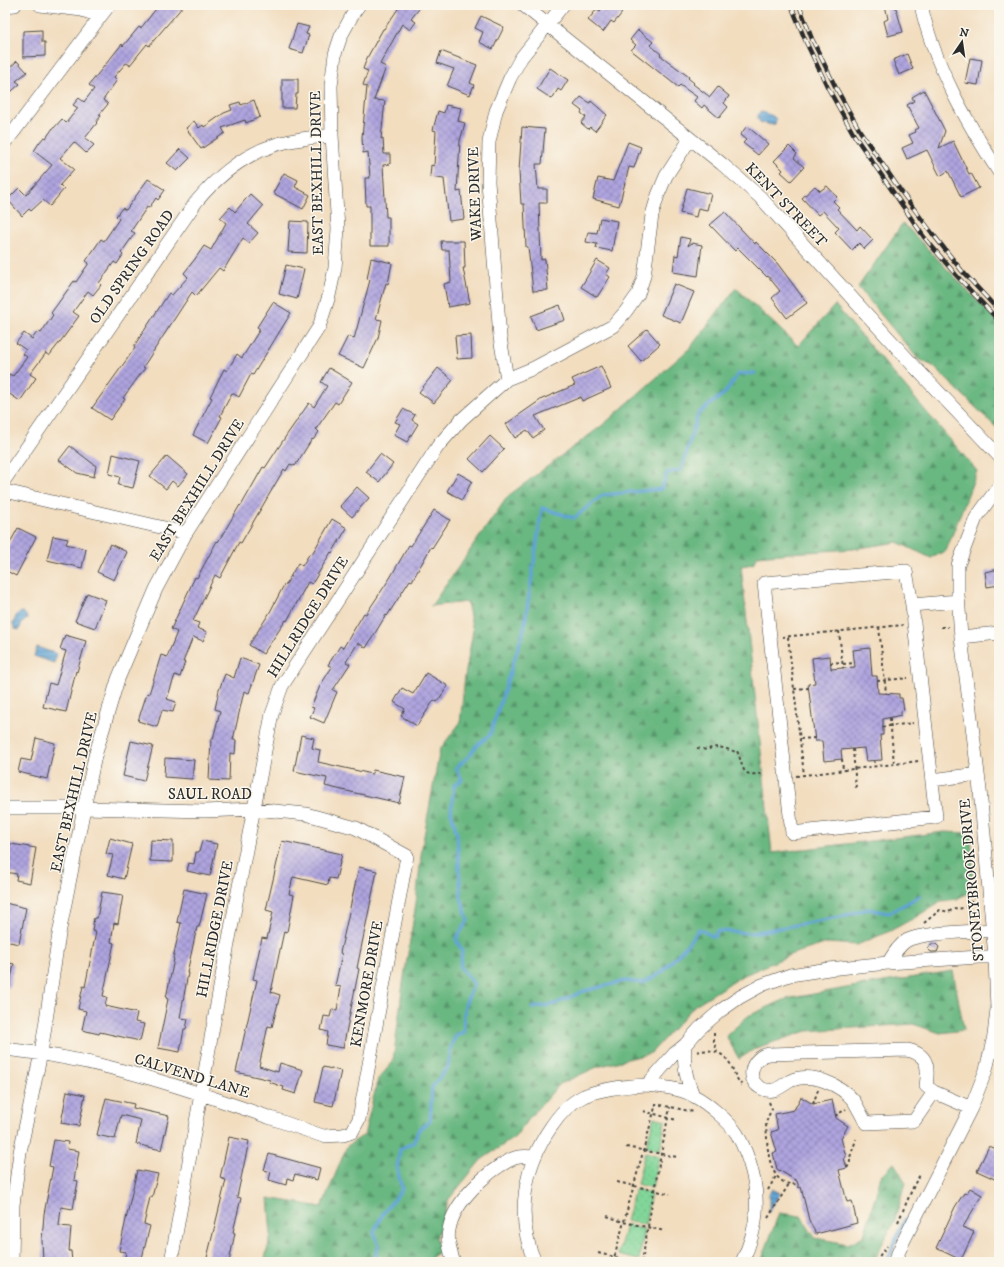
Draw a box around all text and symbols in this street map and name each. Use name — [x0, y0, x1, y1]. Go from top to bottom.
north arrow — [942, 22, 982, 62]
text: N — [958, 25, 970, 41]
street label: EAST BEXHILL DRIVE — [306, 90, 328, 255]
street label: WAKE DRIVE — [464, 146, 486, 243]
street label: KENT STREET — [741, 159, 831, 252]
street label: OLD SPRING ROAD — [85, 206, 179, 328]
street label: EAST BEXHILL DRIVE — [145, 415, 249, 565]
street label: HILLRIDGE DRIVE — [263, 553, 353, 681]
street label: EAST BEXHILL DRIVE — [46, 709, 102, 874]
street label: SAUL ROAD — [168, 785, 252, 804]
street label: STONEYBROOK DRIVE — [955, 797, 989, 962]
street label: HILLRIDGE DRIVE — [192, 858, 238, 999]
street label: KENMORE DRIVE — [346, 919, 388, 1049]
street label: CALVEND LANE — [132, 1049, 252, 1103]

